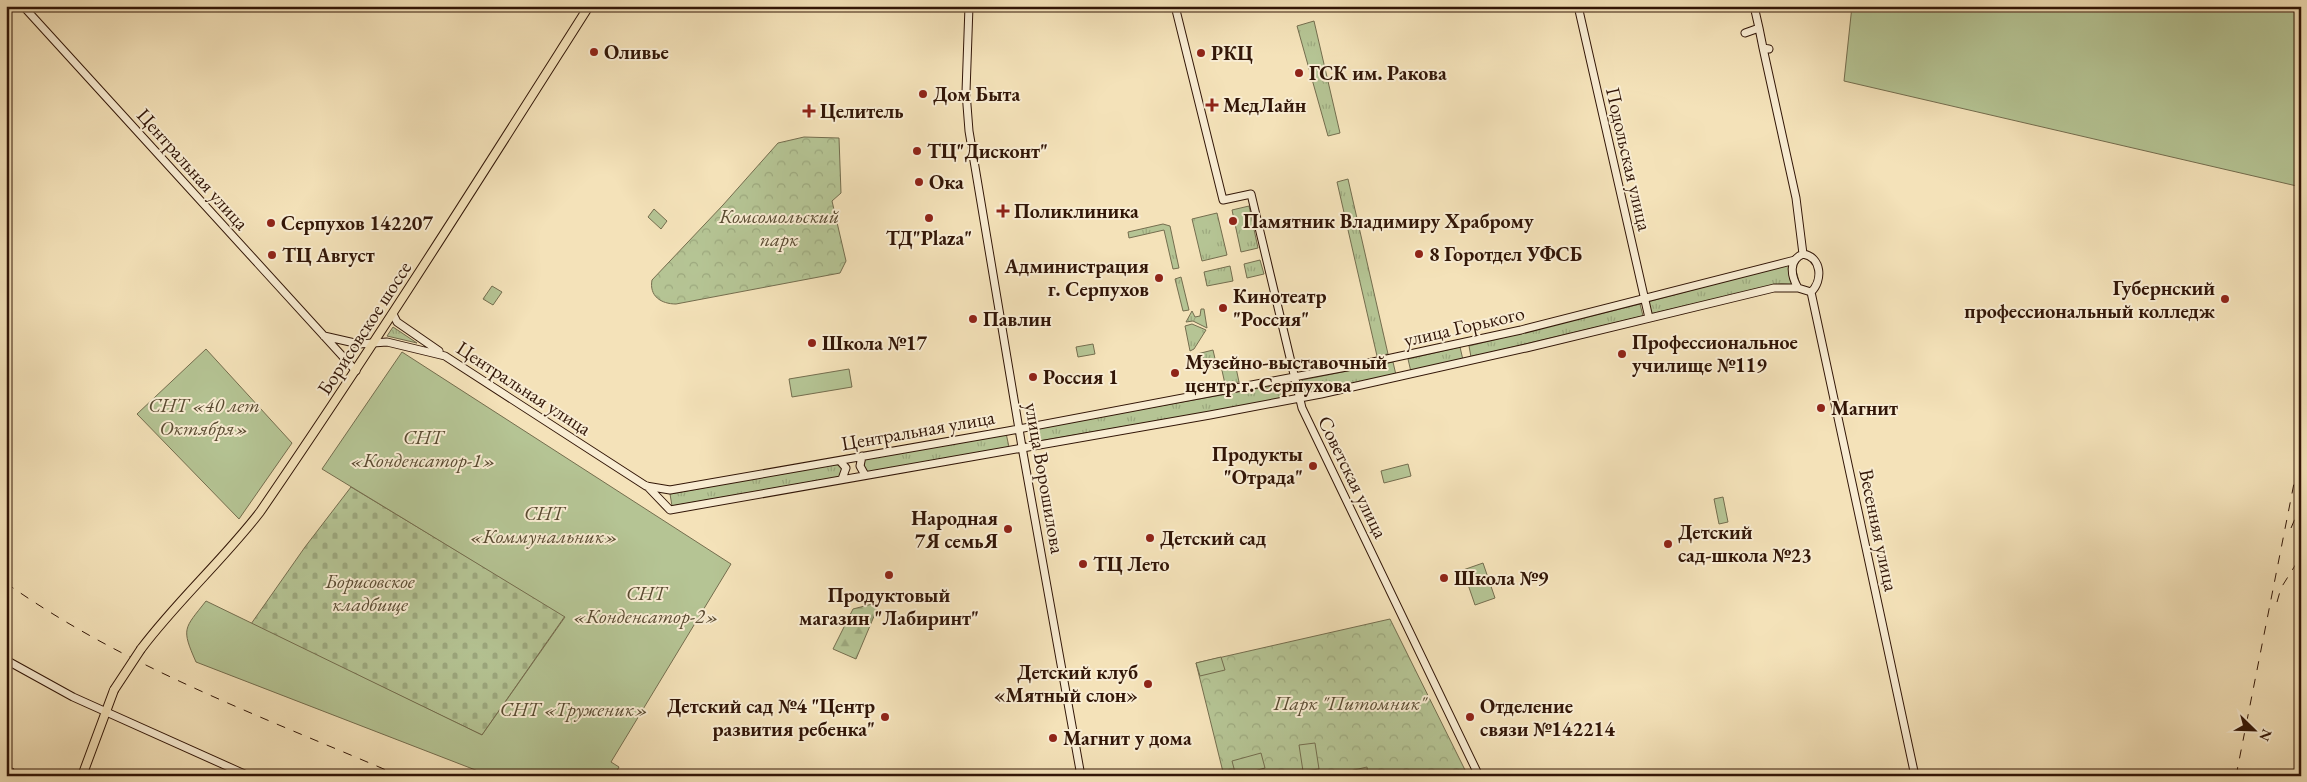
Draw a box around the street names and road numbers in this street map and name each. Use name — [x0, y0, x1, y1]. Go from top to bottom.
street label: Подольская улица — [1600, 85, 1658, 233]
street label: Центральная улица — [131, 103, 255, 235]
street label: Борисовское шоссе — [311, 256, 417, 400]
street label: улица Горького — [1401, 299, 1527, 353]
street label: Центральная улица — [452, 335, 596, 441]
street label: улица Ворошилова — [1019, 400, 1071, 556]
street label: Центральная улица — [839, 404, 997, 456]
street label: Советская улица — [1312, 411, 1394, 543]
street label: Весенняя улица — [1853, 466, 1905, 594]

